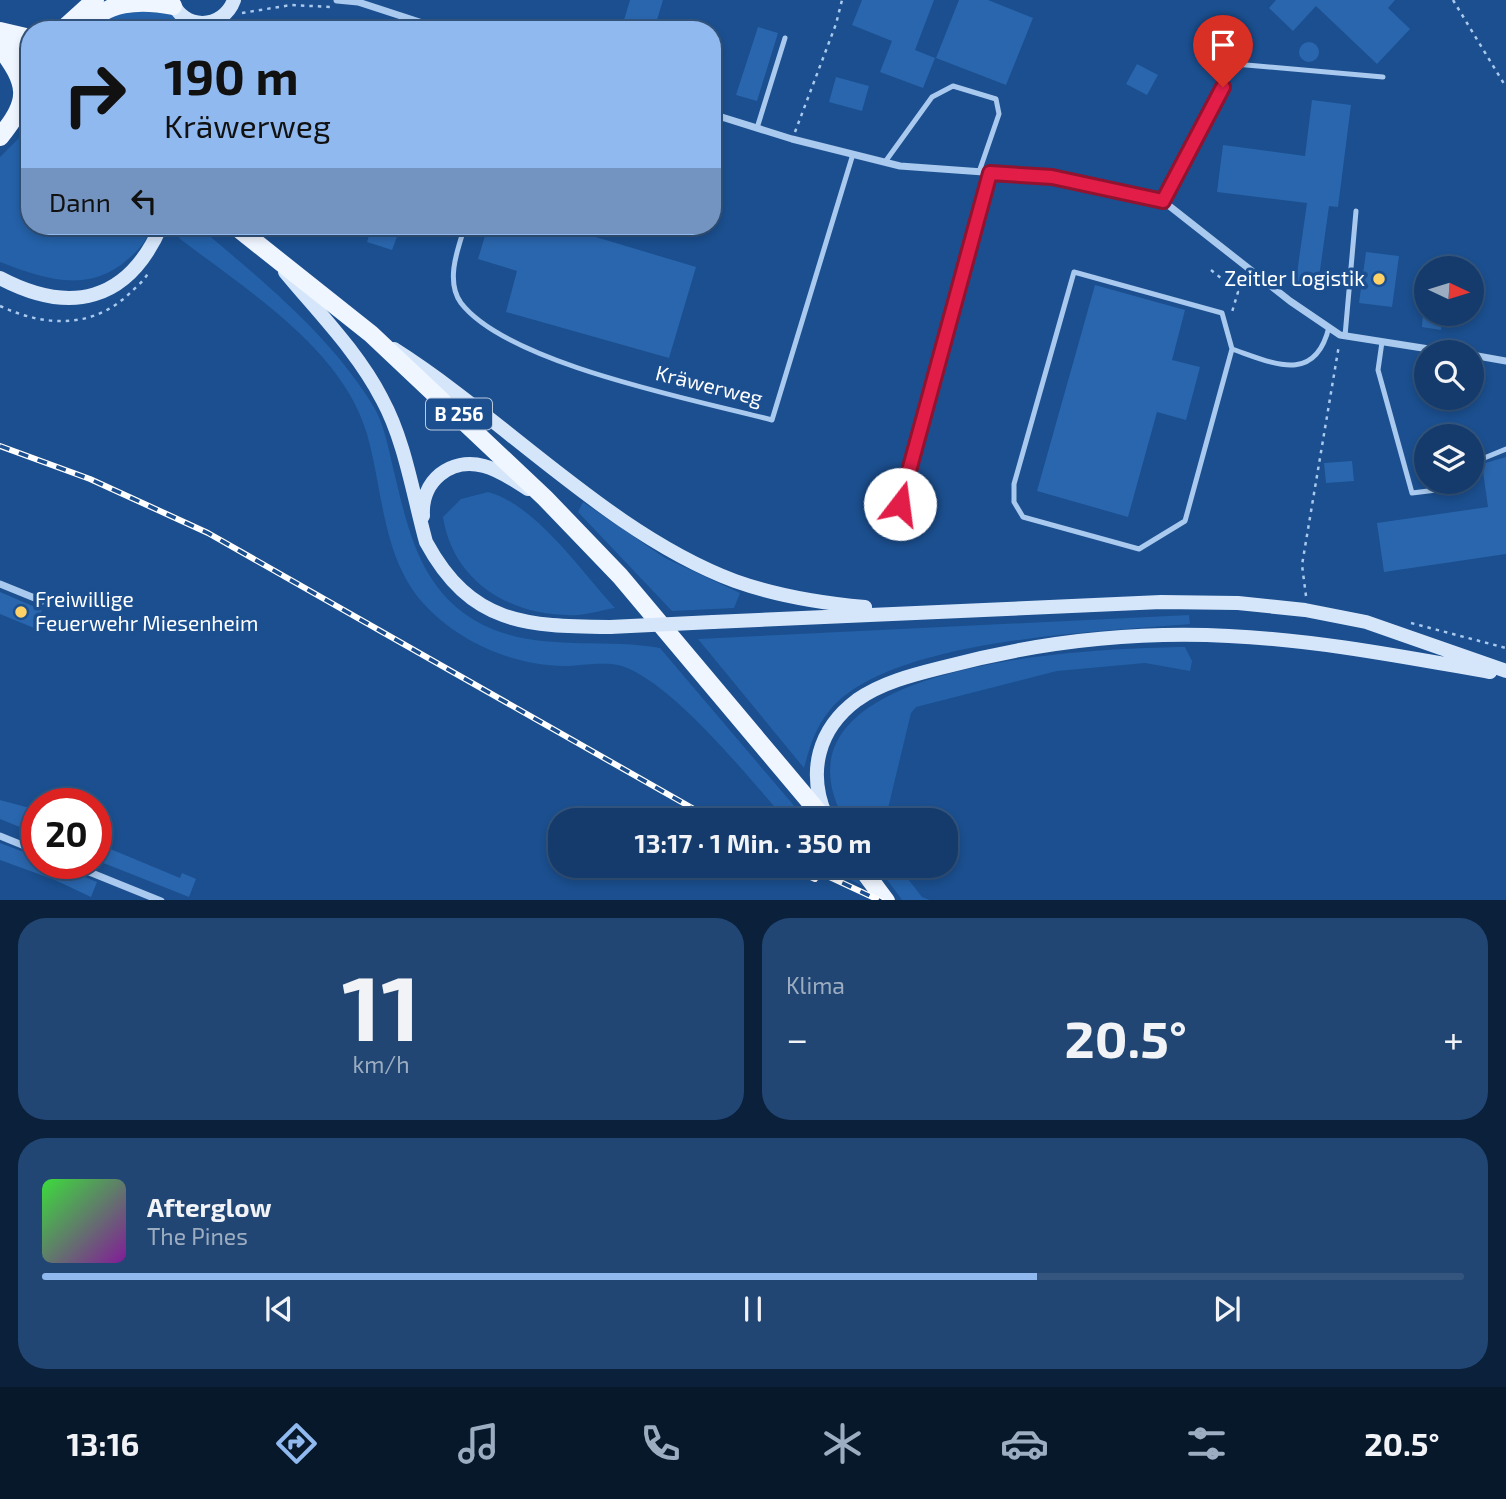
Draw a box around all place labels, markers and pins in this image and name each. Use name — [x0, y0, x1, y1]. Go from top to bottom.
pin — [1193, 15, 1253, 87]
place label: Zeitler Logistik — [1224, 265, 1365, 290]
marker: Zeitler Logistik — [1371, 271, 1387, 287]
place label: Freiwillige Feuerwehr Miesenheim — [35, 586, 258, 635]
marker: Freiwillige Feuerwehr Miesenheim — [13, 604, 29, 620]

